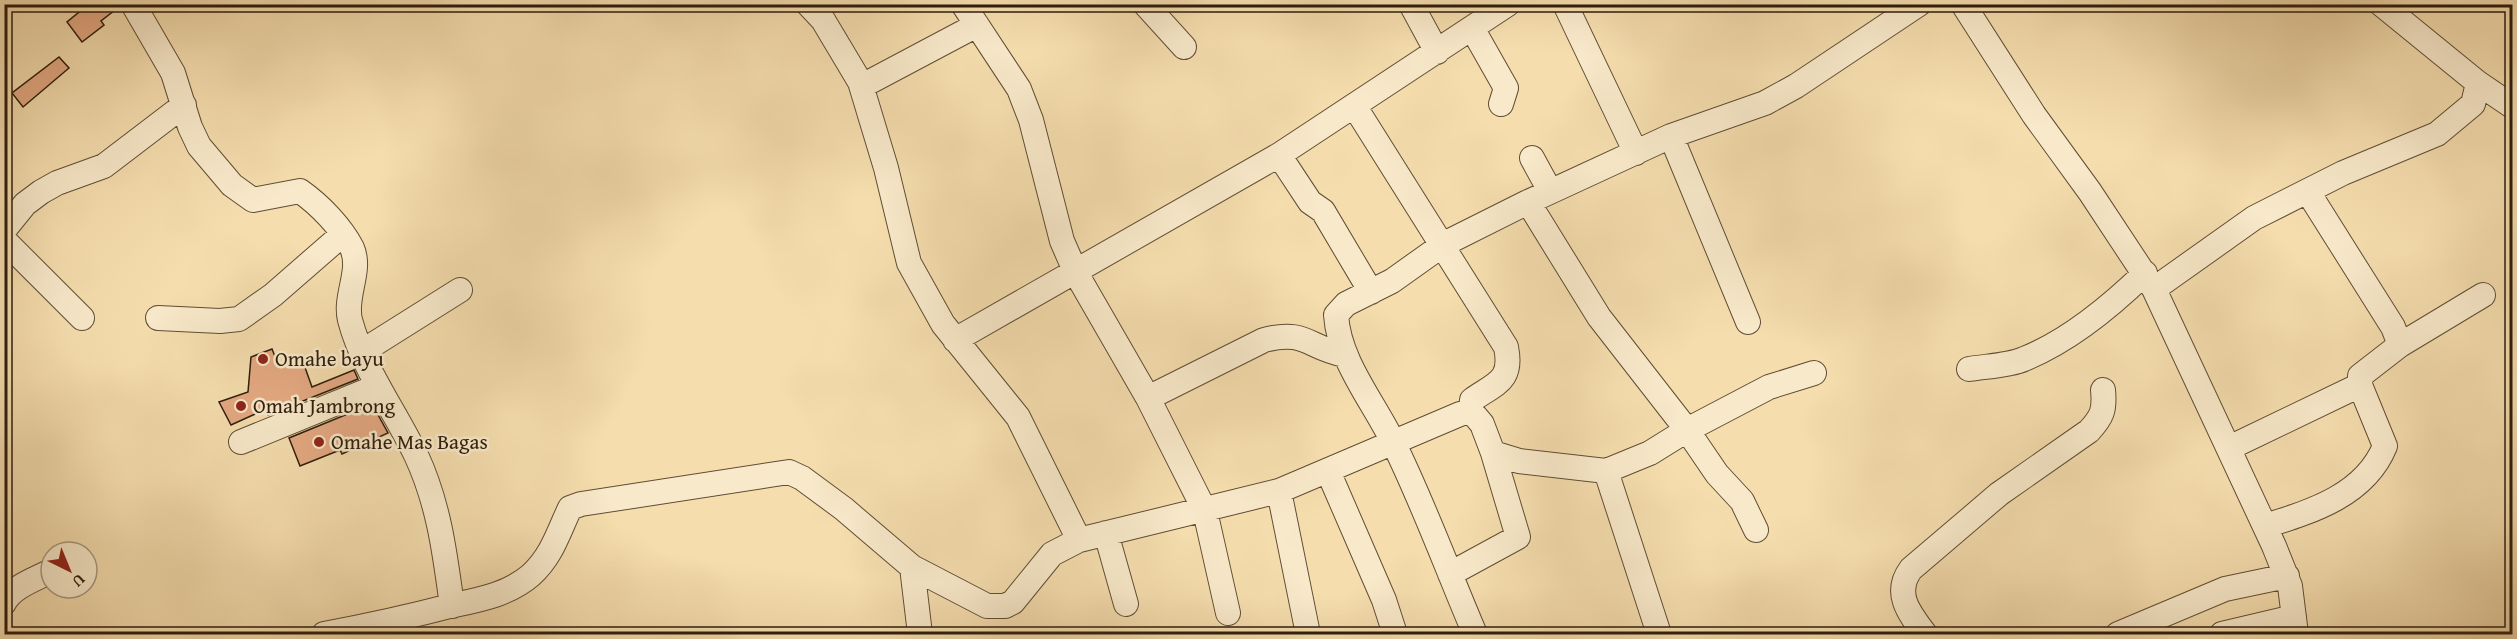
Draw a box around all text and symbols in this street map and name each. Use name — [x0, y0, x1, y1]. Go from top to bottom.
place label: Omahe bayu — [275, 343, 384, 374]
marker: Omahe bayu — [256, 352, 270, 366]
place label: Omah Jambrong — [253, 390, 396, 421]
marker: Omah Jambrong — [234, 399, 248, 413]
place label: Omahe Mas Bagas — [331, 426, 488, 457]
marker: Omahe Mas Bagas — [312, 435, 326, 449]
north arrow — [39, 540, 99, 600]
text: U — [67, 569, 91, 594]

